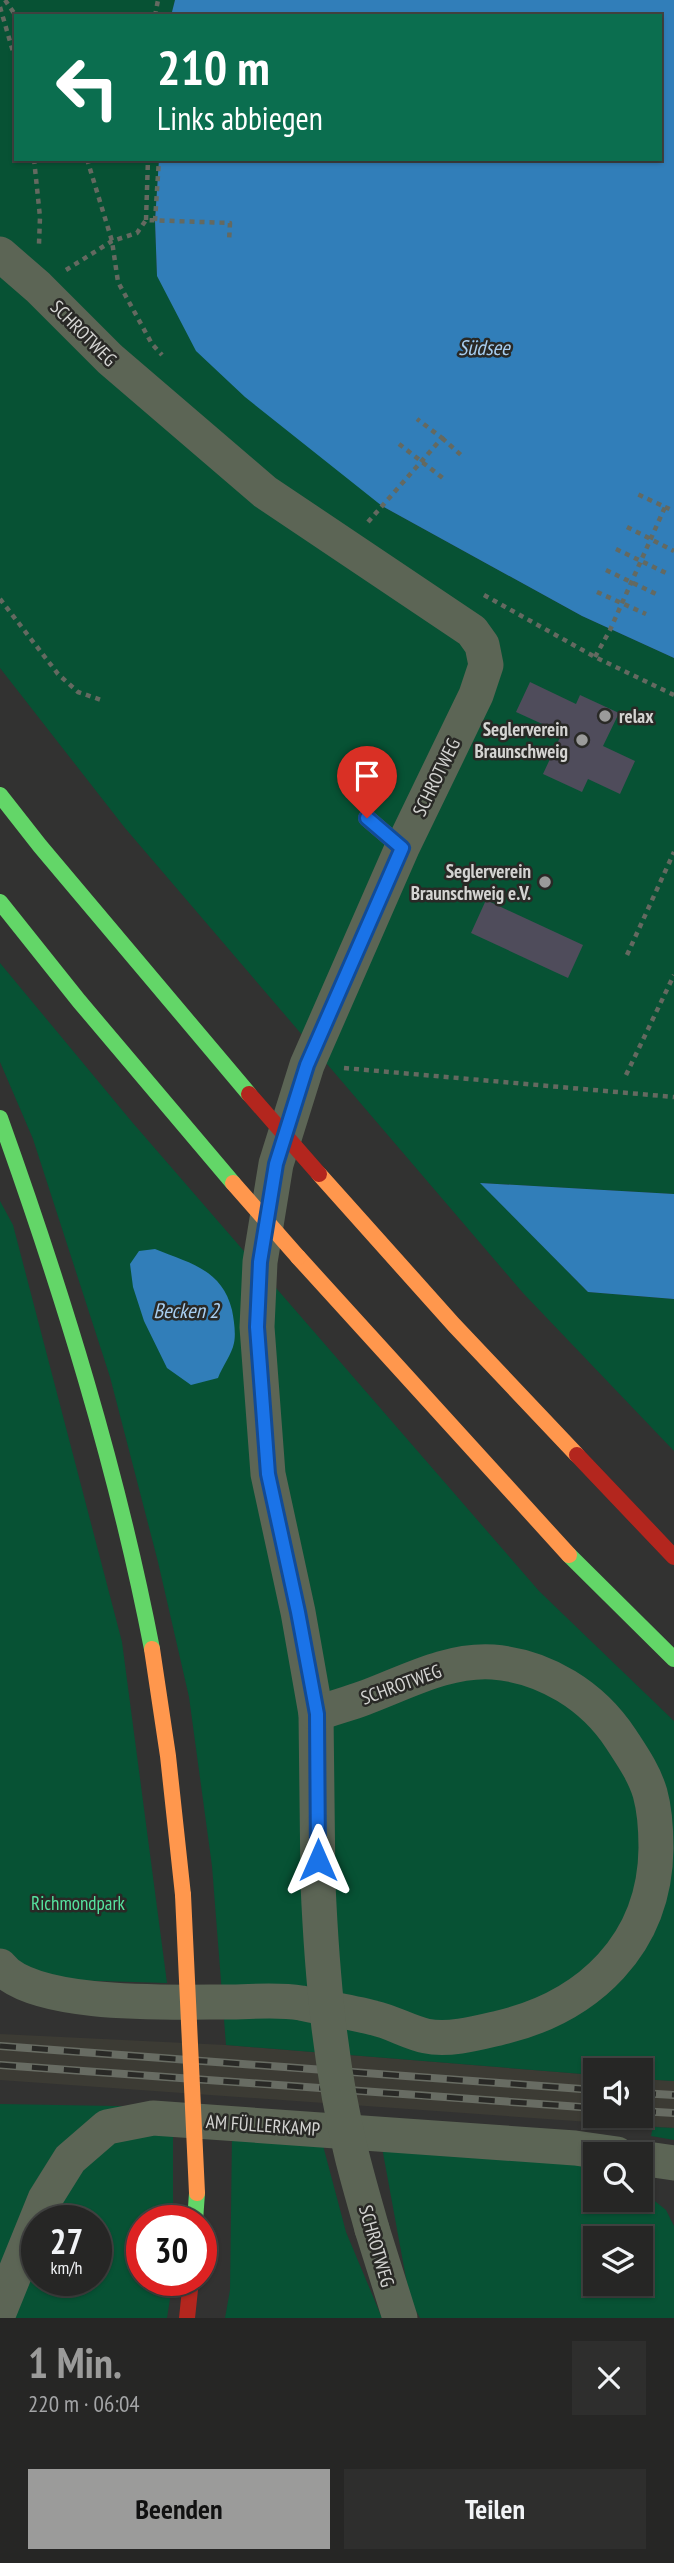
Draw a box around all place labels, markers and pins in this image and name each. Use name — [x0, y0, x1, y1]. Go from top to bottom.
place label: relax — [619, 704, 654, 728]
marker: relax — [597, 708, 613, 724]
place label: Seglerverein Braunschweig — [474, 717, 568, 763]
marker: Seglerverein Braunschweig — [574, 732, 590, 748]
pin — [337, 746, 397, 818]
place label: Seglerverein Braunschweig e.V. — [411, 859, 531, 905]
marker: Seglerverein Braunschweig e.V. — [537, 874, 553, 890]

